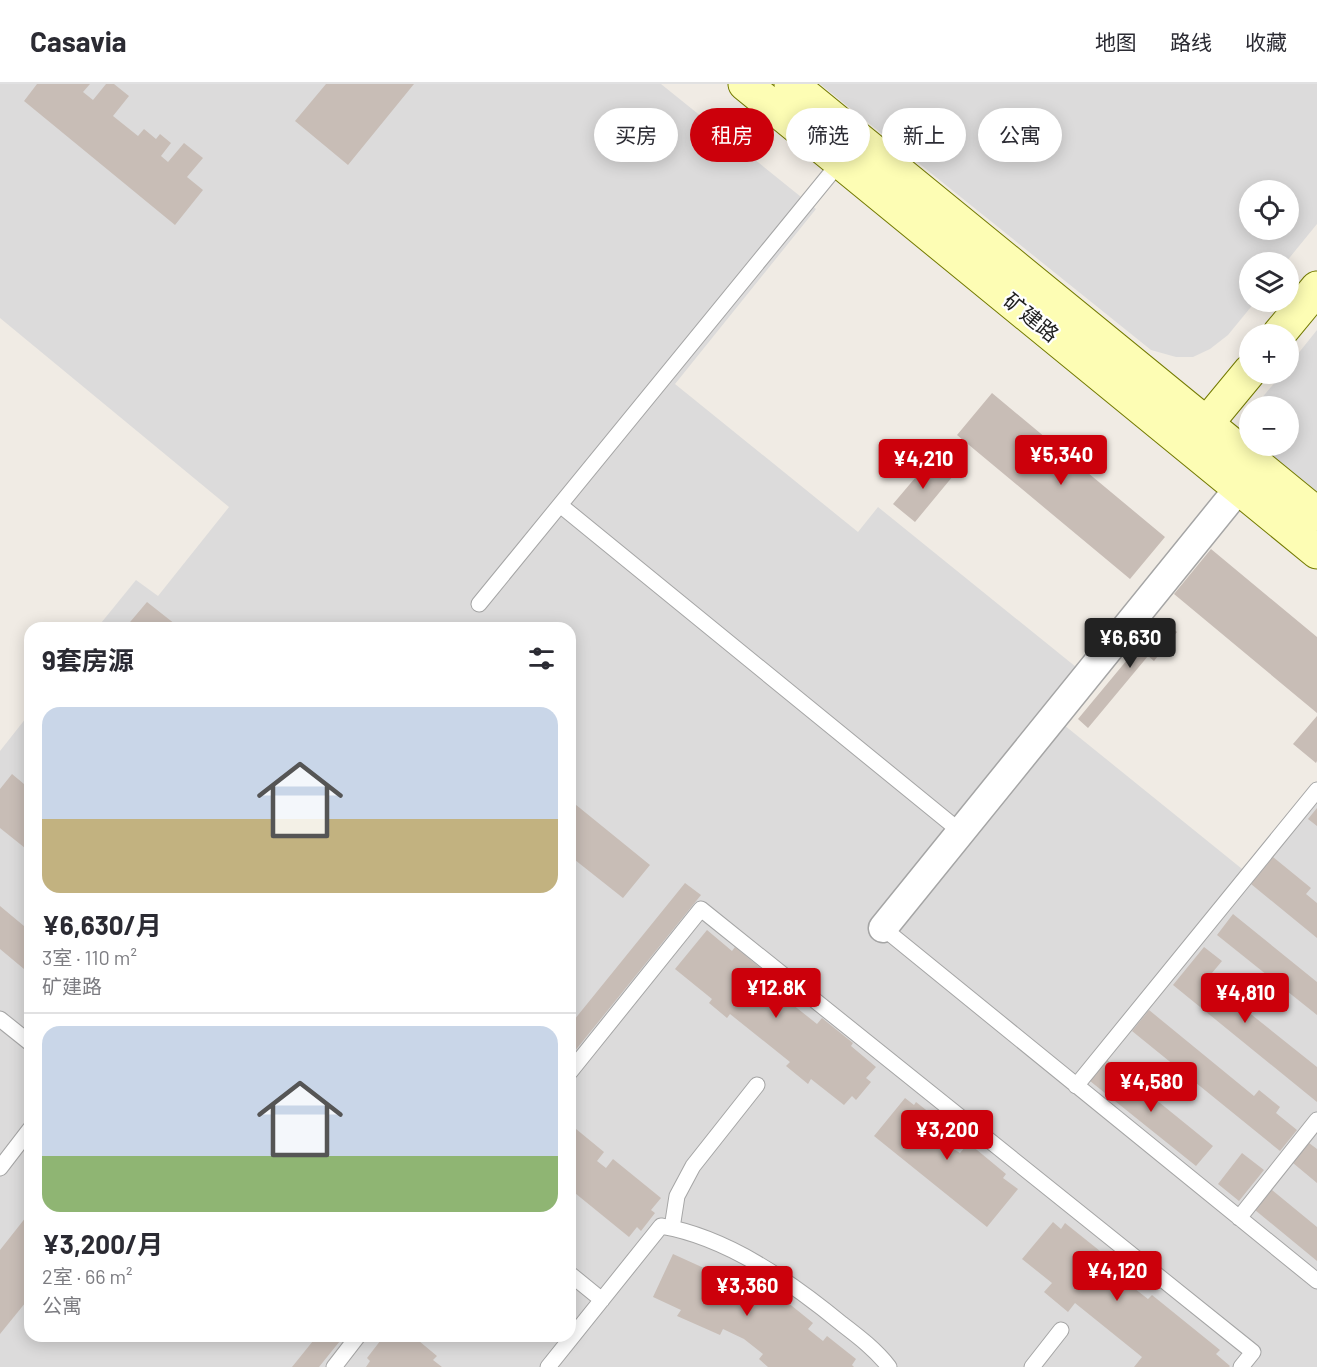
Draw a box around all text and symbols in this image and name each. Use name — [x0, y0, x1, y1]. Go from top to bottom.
text: Casavia — [30, 24, 127, 58]
text: 地图 — [1095, 29, 1137, 54]
text: 路线 — [1170, 29, 1212, 54]
text: 收藏 — [1245, 29, 1287, 54]
chip: 买房 — [594, 108, 678, 162]
chip: 租房 — [690, 108, 774, 162]
chip: 筛选 — [786, 108, 870, 162]
chip: 新上 — [882, 108, 966, 162]
chip: 公寓 — [978, 108, 1062, 162]
map controls — [1239, 180, 1299, 456]
button: locate — [1239, 180, 1299, 240]
button: layers — [1239, 252, 1299, 312]
street label: 矿建路 — [1000, 287, 1064, 346]
button: + — [1239, 324, 1299, 384]
button: − — [1239, 396, 1299, 456]
pin: ¥5,340 — [1012, 435, 1110, 486]
pin: ¥4,210 — [874, 439, 972, 490]
text: ¥5,340 — [1029, 442, 1093, 466]
text: ¥4,210 — [893, 446, 953, 470]
pin: ¥6,630 — [1081, 618, 1179, 669]
text: ¥6,630 — [1099, 625, 1161, 649]
icon: filters — [525, 642, 558, 675]
text: 9套房源 — [42, 644, 134, 675]
icon: home — [246, 746, 354, 854]
text: ¥6,630/月 — [42, 909, 162, 940]
text: 3室 · 110 m² — [42, 945, 137, 969]
pin: ¥12.8K — [727, 968, 825, 1019]
pin: ¥4,810 — [1196, 973, 1294, 1024]
text: 矿建路 — [42, 974, 102, 998]
text: ¥12.8K — [746, 975, 806, 999]
text: ¥4,810 — [1215, 980, 1275, 1004]
pin: ¥4,580 — [1102, 1062, 1200, 1113]
icon: home — [246, 1065, 354, 1173]
text: ¥4,580 — [1119, 1069, 1183, 1093]
pin: ¥3,200 — [898, 1110, 996, 1161]
text: ¥3,200 — [915, 1117, 979, 1141]
text: ¥3,200/月 — [42, 1228, 163, 1259]
pin: ¥4,120 — [1068, 1251, 1166, 1302]
text: ¥4,120 — [1087, 1258, 1147, 1282]
text: 2室 · 66 m² — [42, 1264, 133, 1288]
pin: ¥3,360 — [698, 1266, 796, 1317]
text: ¥3,360 — [716, 1273, 778, 1297]
text: 公寓 — [42, 1293, 82, 1317]

